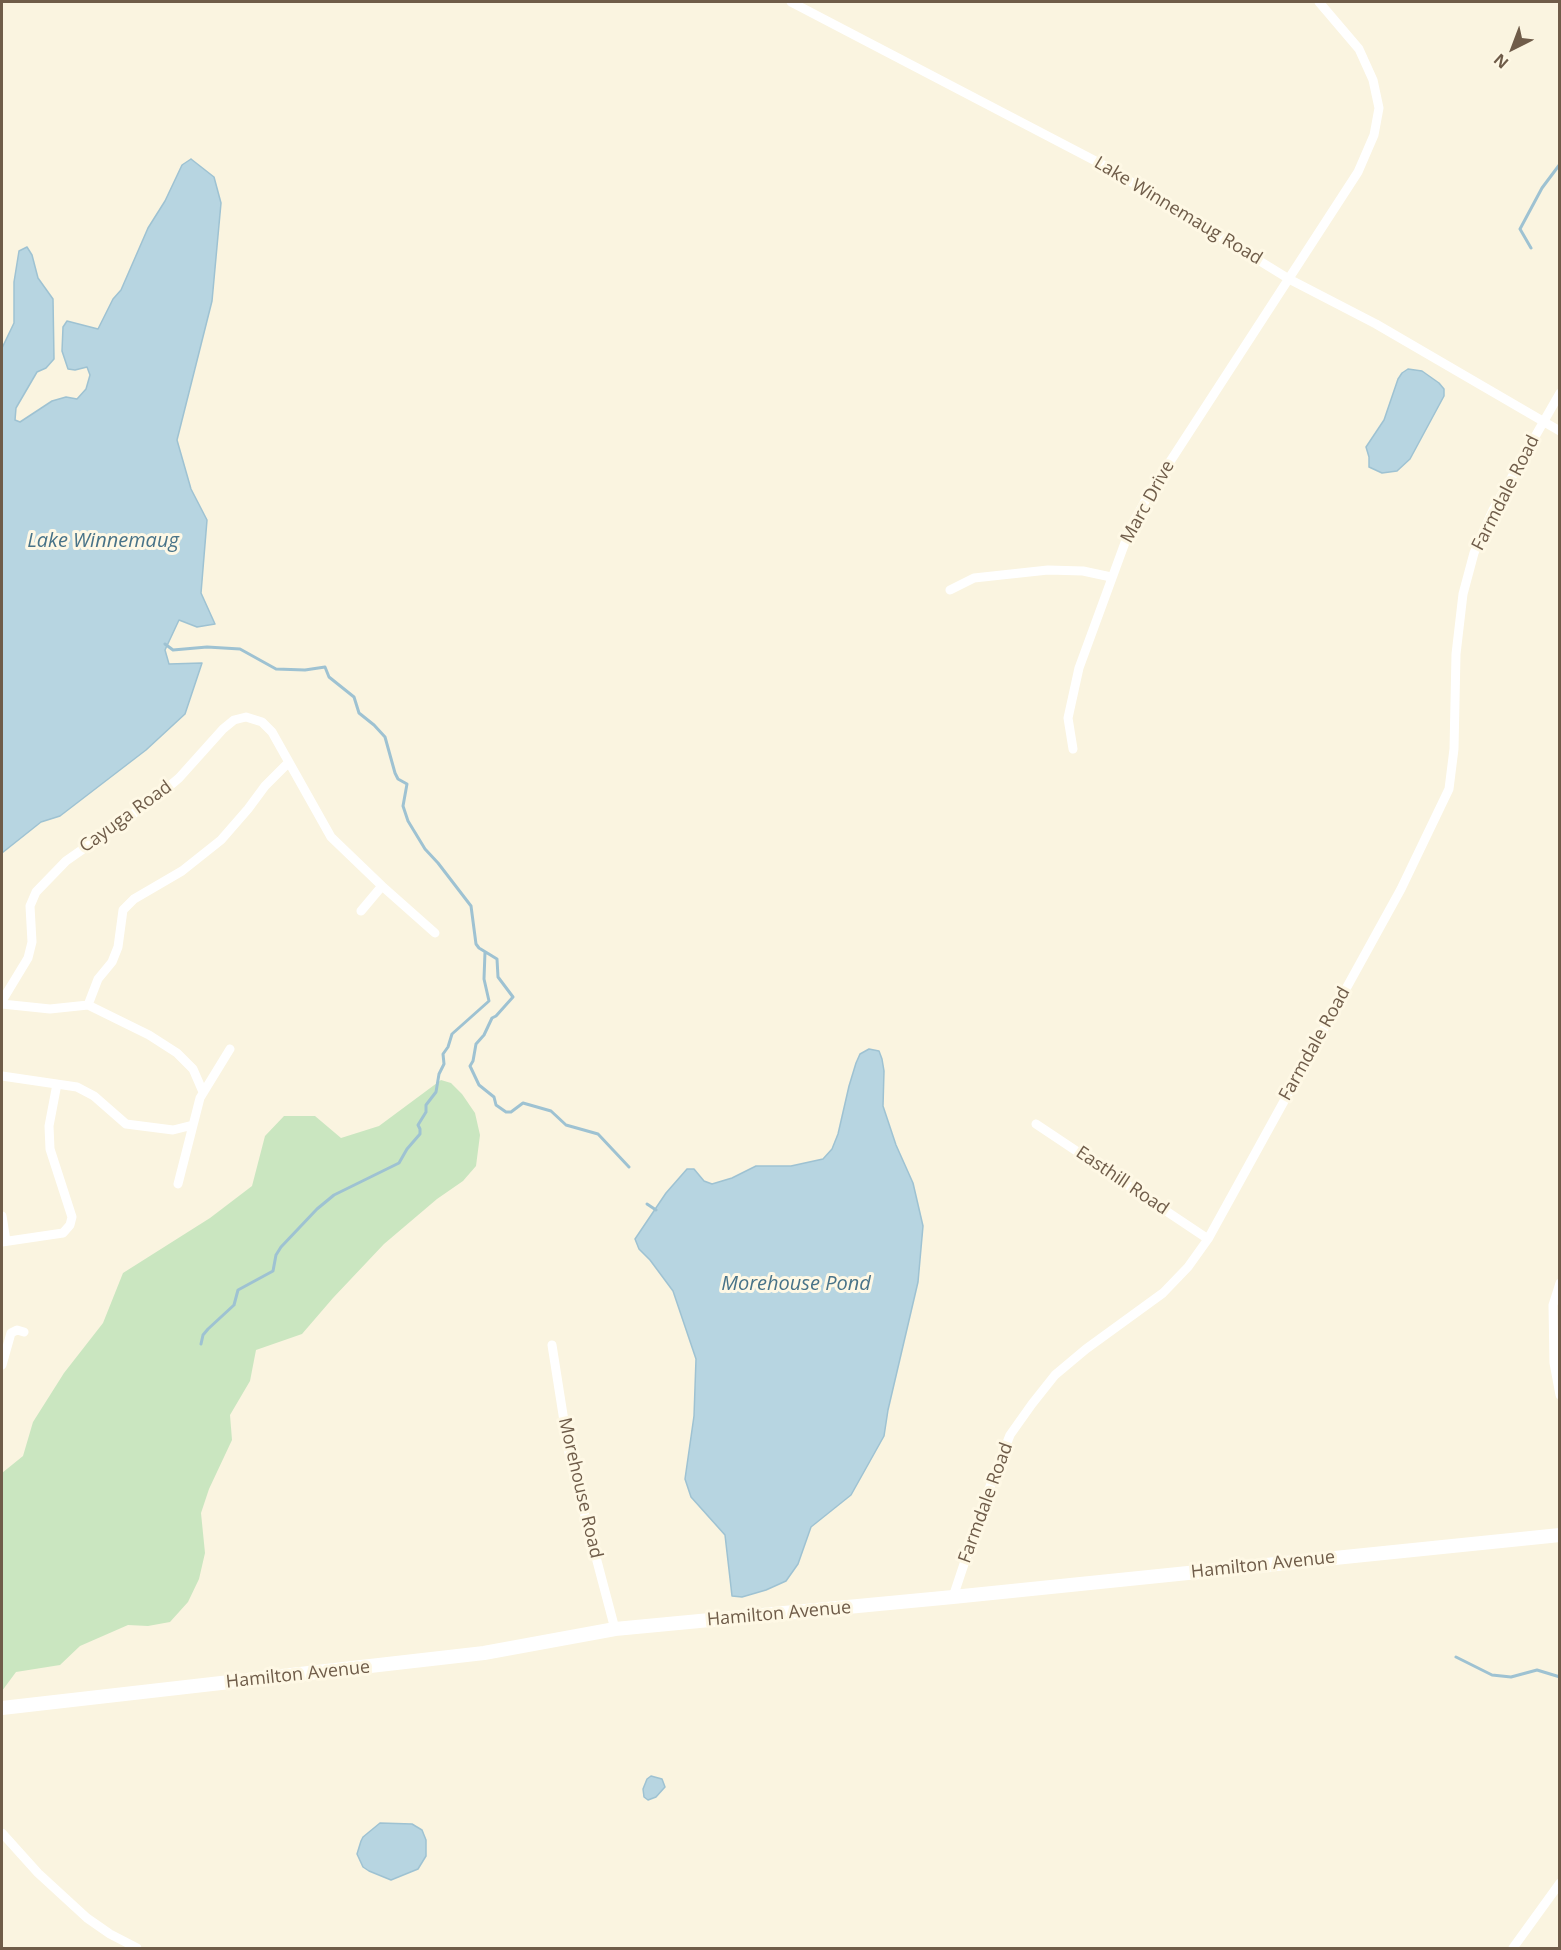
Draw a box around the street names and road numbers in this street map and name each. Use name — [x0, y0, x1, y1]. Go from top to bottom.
street label: Lake Winnemaug Road — [1090, 152, 1266, 270]
street label: Farmdale Road — [1468, 432, 1544, 554]
street label: Marc Drive — [1117, 457, 1179, 547]
street label: Cayuga Road — [76, 776, 176, 858]
street label: Farmdale Road — [1275, 983, 1355, 1105]
street label: Easthill Road — [1071, 1142, 1173, 1220]
street label: Morehouse Road — [553, 1416, 607, 1560]
street label: Farmdale Road — [954, 1440, 1018, 1566]
street label: Hamilton Avenue — [1190, 1547, 1336, 1583]
street label: Hamilton Avenue — [706, 1597, 852, 1631]
street label: Hamilton Avenue — [225, 1657, 371, 1693]

